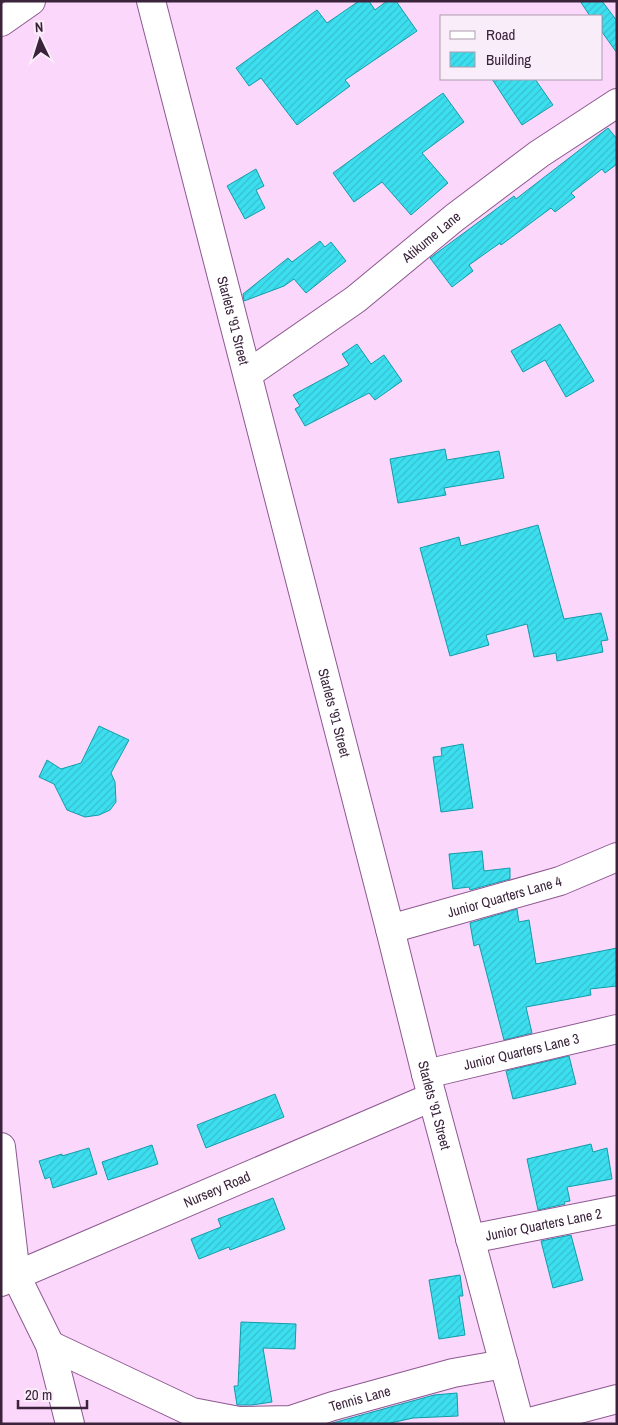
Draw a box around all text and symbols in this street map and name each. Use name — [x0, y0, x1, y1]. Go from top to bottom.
north arrow — [15, 15, 65, 65]
legend — [440, 15, 603, 80]
text: N — [34, 18, 44, 36]
text: Road — [486, 24, 515, 45]
text: Building — [486, 49, 531, 70]
street label: Atikume Lane — [397, 207, 464, 267]
street label: Starlets '91 Street — [213, 274, 253, 367]
street label: Starlets '91 Street — [314, 666, 354, 759]
street label: Junior Quarters Lane 4 — [445, 872, 564, 921]
street label: Junior Quarters Lane 3 — [462, 1029, 581, 1074]
street label: Starlets '91 Street — [414, 1059, 455, 1152]
street label: Nursery Road — [181, 1167, 253, 1212]
street label: Junior Quarters Lane 2 — [484, 1204, 603, 1245]
scale bar — [18, 1378, 86, 1410]
street label: Tennis Lane — [327, 1382, 392, 1416]
text: 20 m — [25, 1384, 52, 1405]

